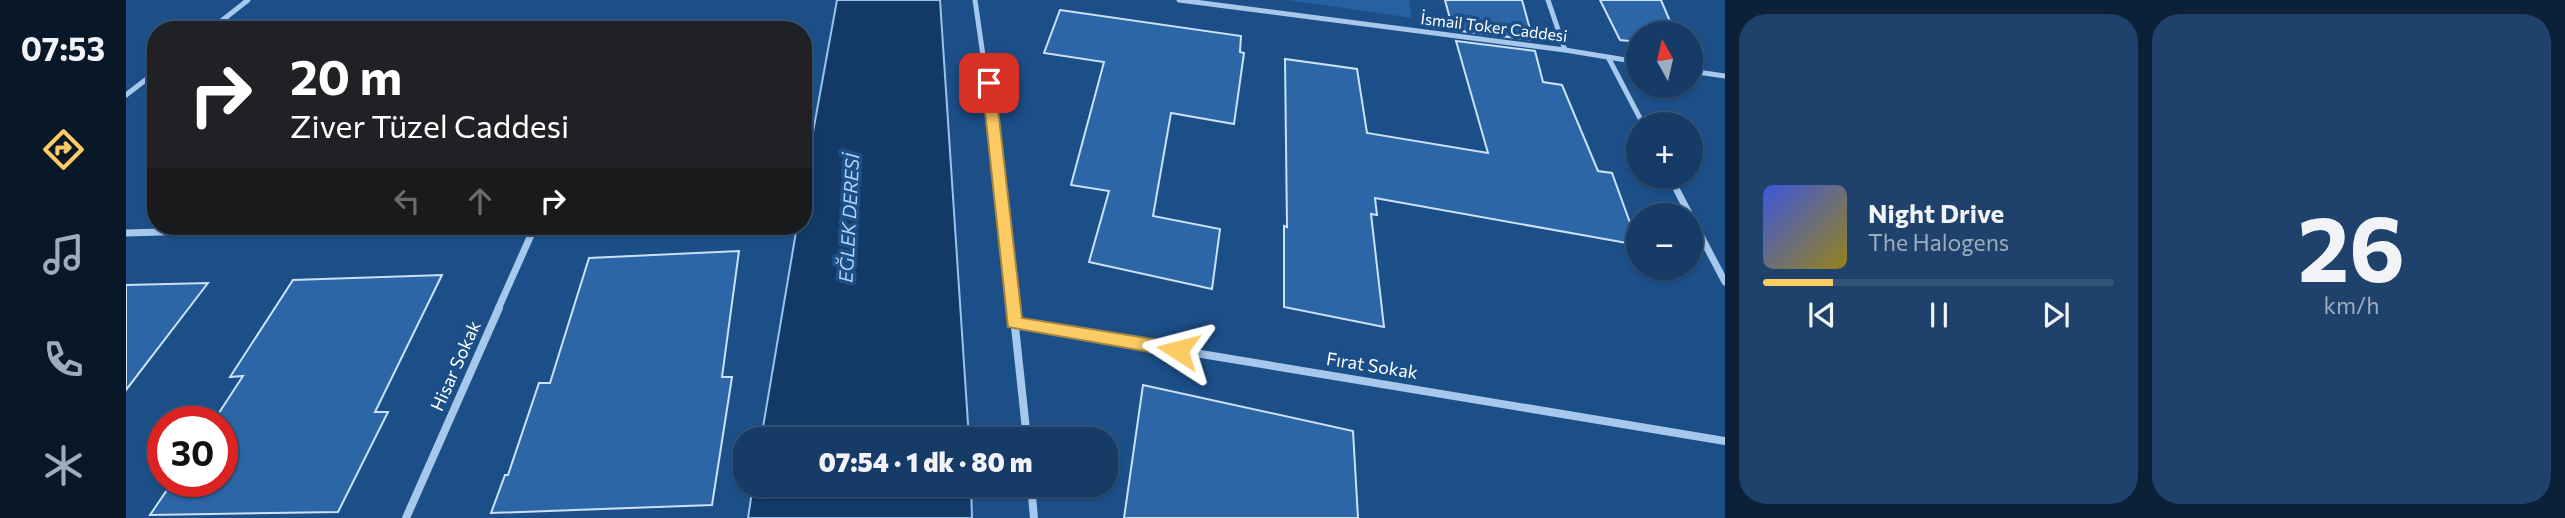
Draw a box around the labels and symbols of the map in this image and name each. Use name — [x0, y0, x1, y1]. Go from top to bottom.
street label: İsmail Toker Caddesi — [1420, 8, 1569, 45]
north arrow — [1626, 21, 1703, 98]
pin — [959, 53, 1019, 113]
water label: EĞLEK DERESİ — [833, 151, 863, 283]
position arrow — [1141, 313, 1215, 387]
street label: Hisar Sokak — [425, 317, 485, 414]
street label: Fırat Sokak — [1325, 347, 1420, 383]
speed limit sign: 30 — [147, 406, 238, 497]

